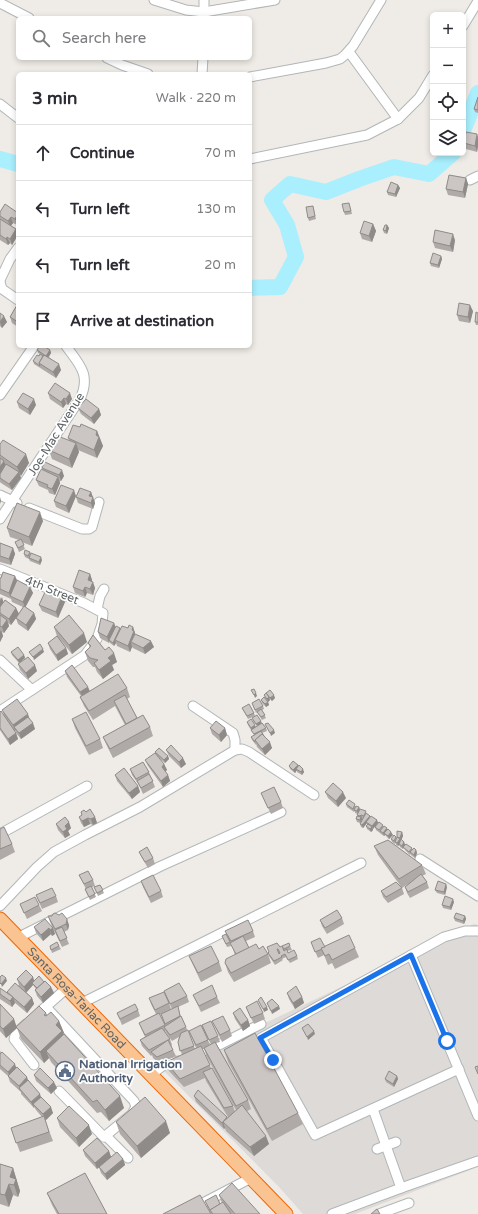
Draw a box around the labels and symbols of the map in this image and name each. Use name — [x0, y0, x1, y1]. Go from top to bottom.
street label: Joe-Mac Avenue — [25, 390, 87, 478]
street label: 4th Street — [23, 573, 81, 607]
street label: Santa Rosa-Tarlac Road — [24, 944, 129, 1051]
route start — [438, 1032, 456, 1050]
route end — [264, 1051, 282, 1069]
place label: National Irrigation Authority — [79, 1057, 182, 1086]
public building icon: National Irrigation Authority — [54, 1060, 76, 1082]

